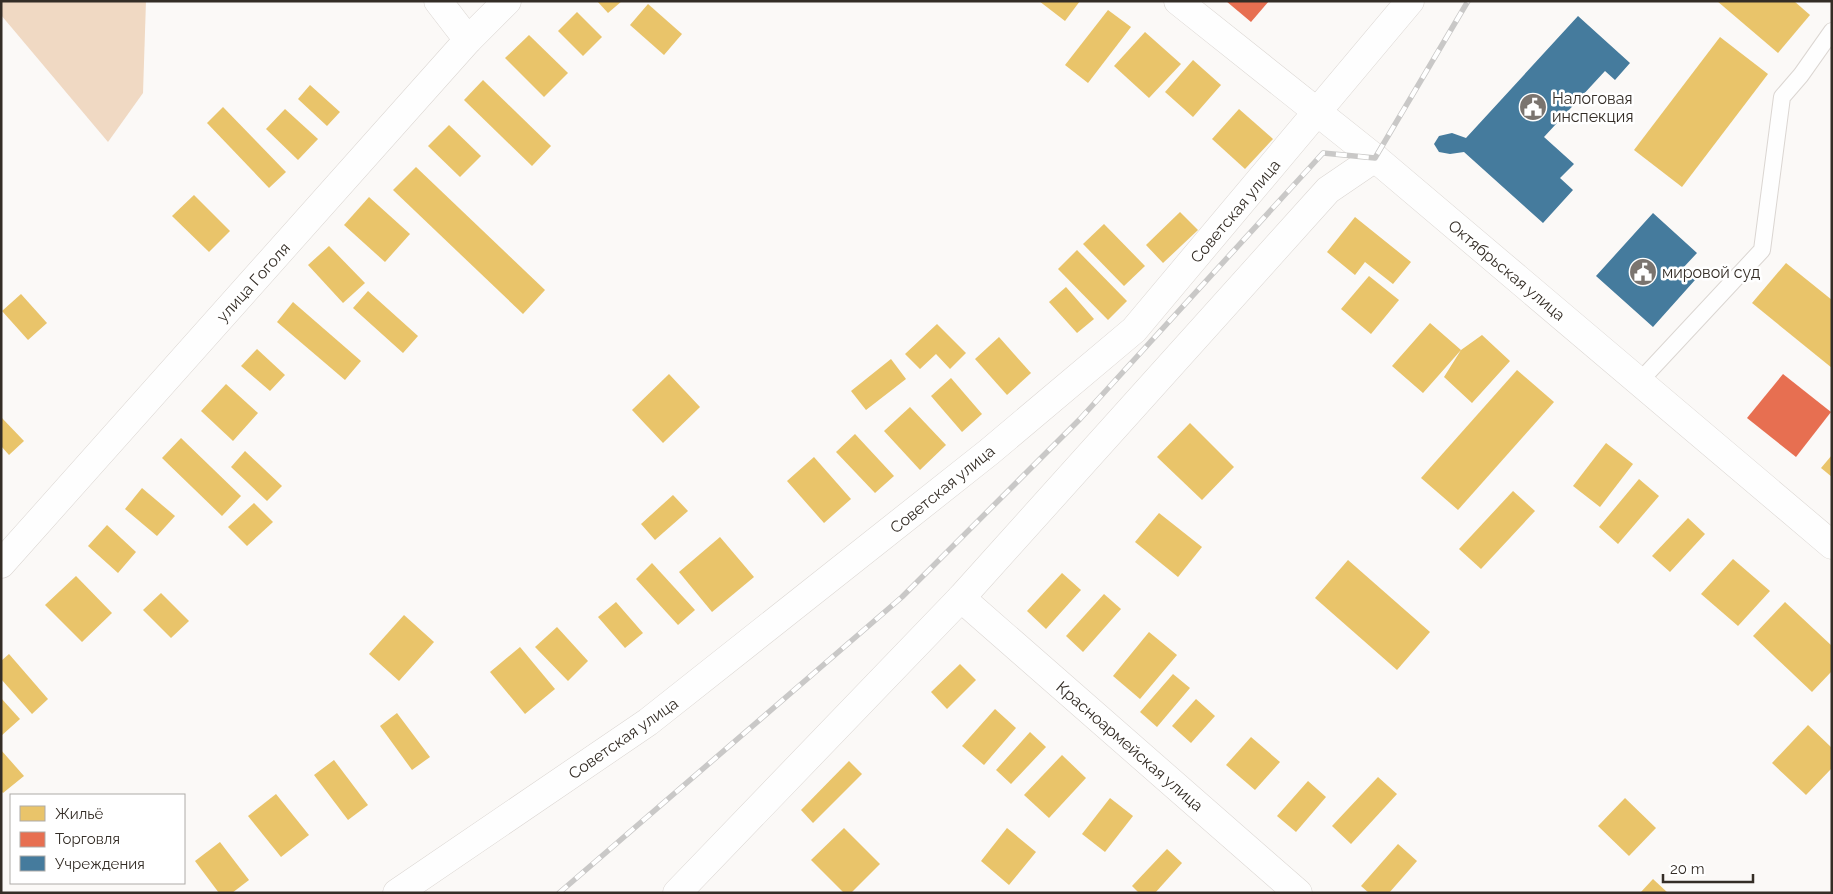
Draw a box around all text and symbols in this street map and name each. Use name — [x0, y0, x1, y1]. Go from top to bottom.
place label: Налоговая инспекция — [1552, 89, 1633, 126]
public building icon: Налоговая инспекция — [1518, 92, 1548, 122]
street label: Советская улица — [1187, 156, 1284, 267]
street label: Октябрьская улица — [1444, 216, 1569, 325]
street label: улица Гоголя — [213, 239, 294, 326]
public building icon: мировой суд — [1628, 257, 1658, 287]
place label: мировой суд — [1662, 263, 1760, 282]
street label: Советская улица — [886, 441, 998, 537]
street label: Красноармейская улица — [1052, 678, 1207, 815]
street label: Советская улица — [565, 694, 682, 783]
legend — [10, 794, 185, 884]
text: Жильё — [55, 805, 104, 823]
text: Торговля — [55, 830, 120, 848]
scale bar — [1663, 852, 1753, 884]
text: Учреждения — [55, 855, 145, 873]
text: 20 m — [1670, 860, 1705, 878]

